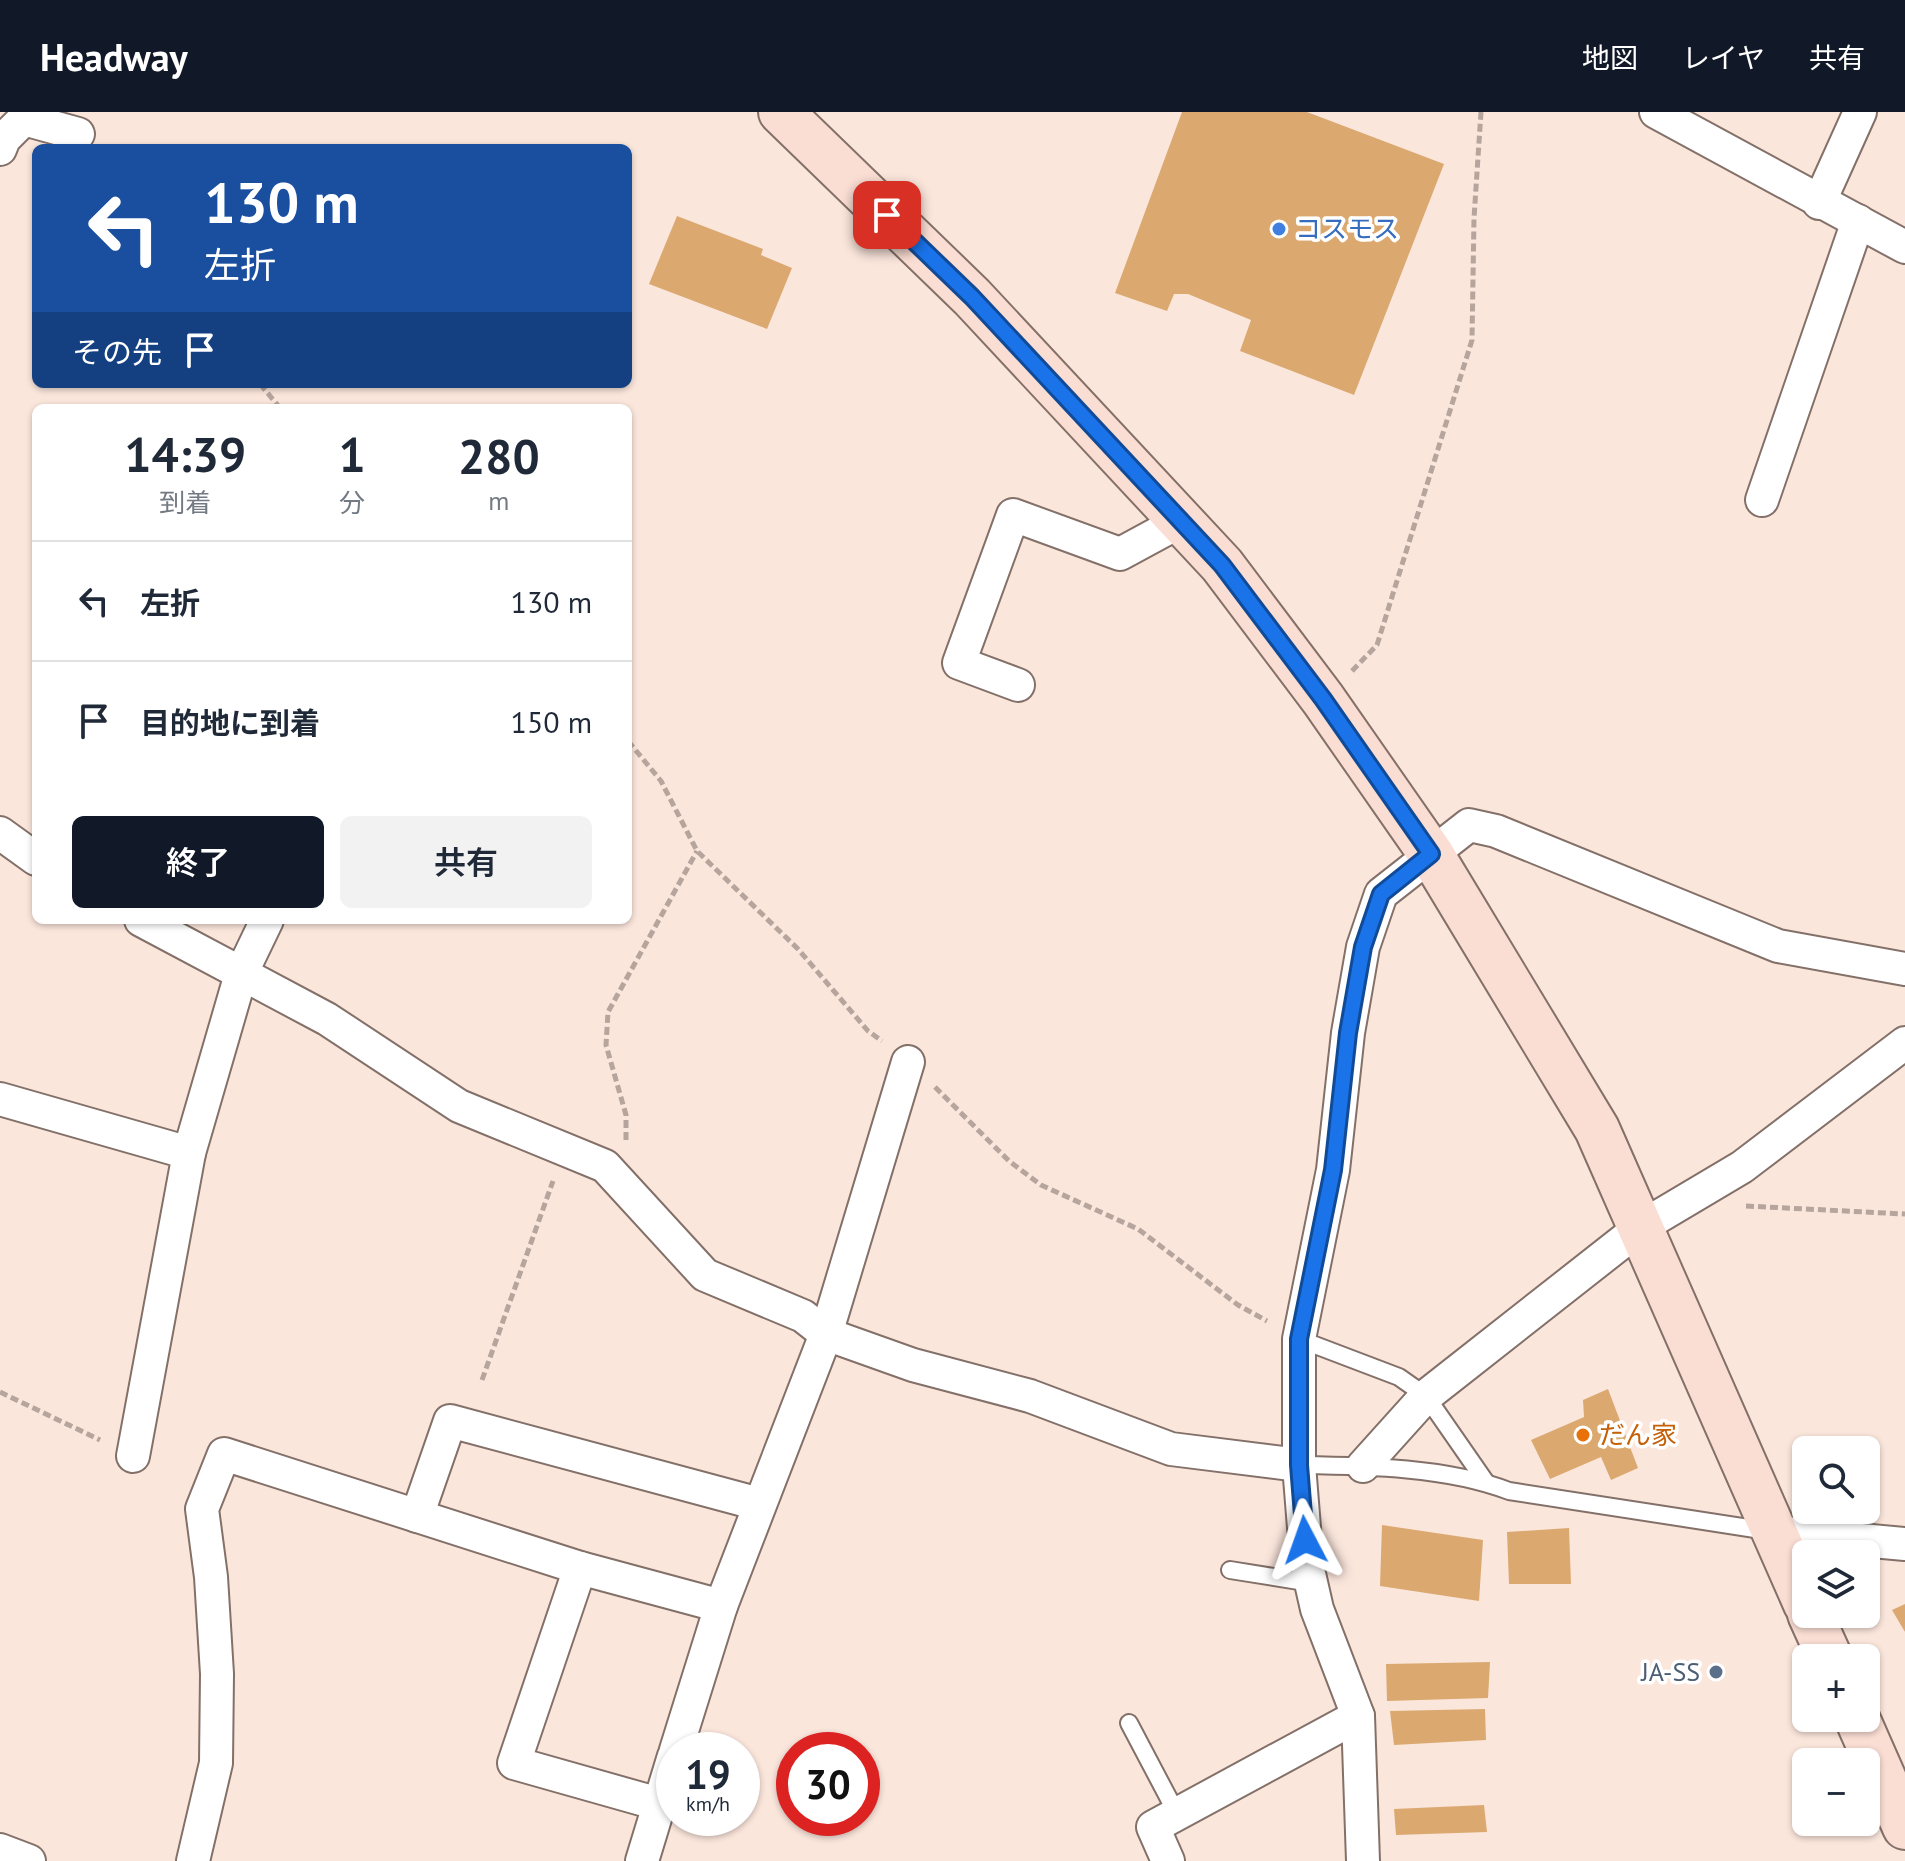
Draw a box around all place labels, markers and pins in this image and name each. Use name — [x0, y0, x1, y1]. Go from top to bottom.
pin — [853, 181, 921, 249]
place label: コスモス — [1295, 212, 1399, 245]
marker: コスモス — [1270, 220, 1288, 238]
place label: だん家 — [1599, 1418, 1677, 1451]
marker: だん家 — [1574, 1426, 1592, 1444]
place label: JA-SS — [1640, 1655, 1700, 1688]
marker: JA-SS — [1707, 1663, 1725, 1681]

